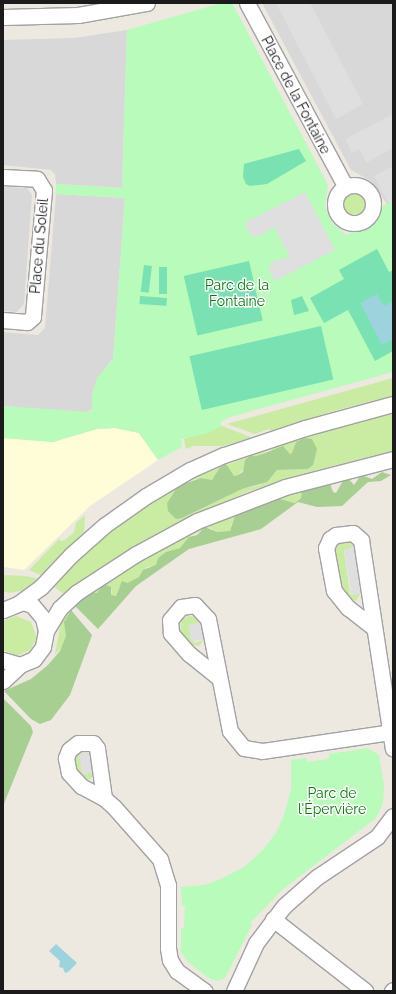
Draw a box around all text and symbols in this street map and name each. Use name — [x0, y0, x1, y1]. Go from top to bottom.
street label: Place de la Fontaine — [258, 33, 334, 157]
street label: Place du Soleil — [26, 198, 52, 294]
park label: Parc de la Fontaine — [205, 277, 269, 310]
park label: Parc de l'Épervière — [298, 785, 366, 818]

